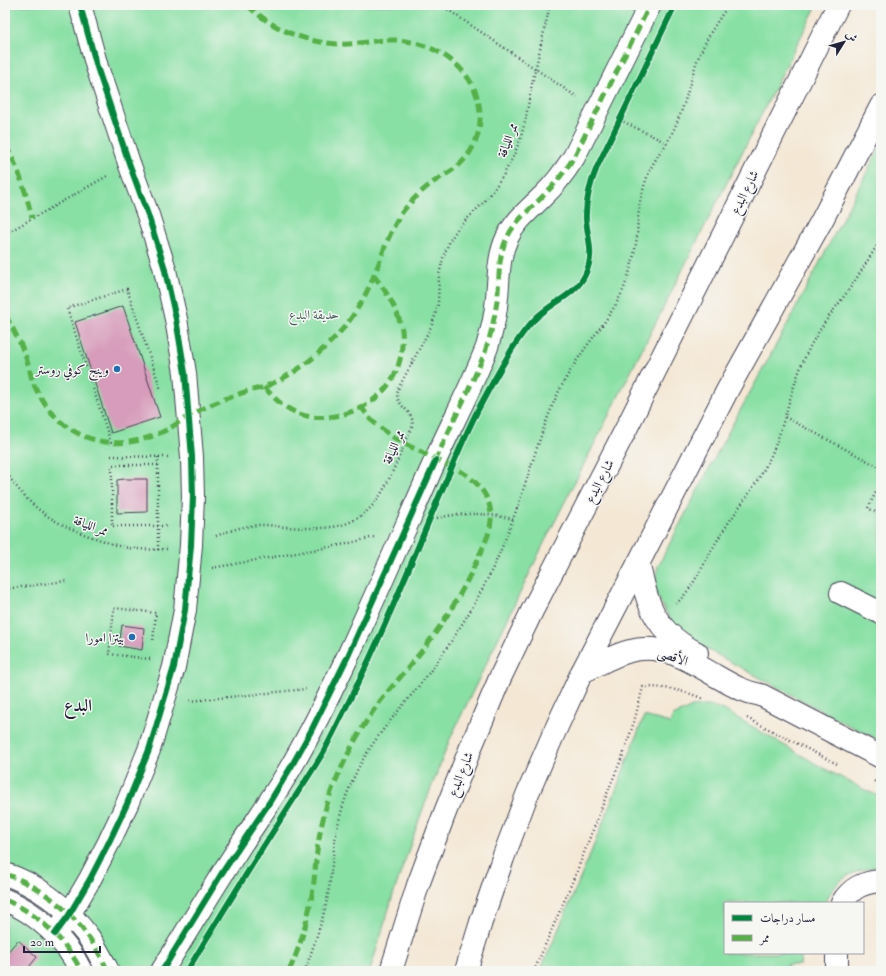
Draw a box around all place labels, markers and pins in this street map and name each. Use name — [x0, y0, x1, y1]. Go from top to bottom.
place label: وينج كوفي روستر — [34, 362, 109, 381]
marker: وينج كوفي روستر — [112, 364, 122, 374]
place label: بيتزا امورا — [86, 630, 124, 646]
marker: بيتزا امورا — [127, 632, 137, 642]

